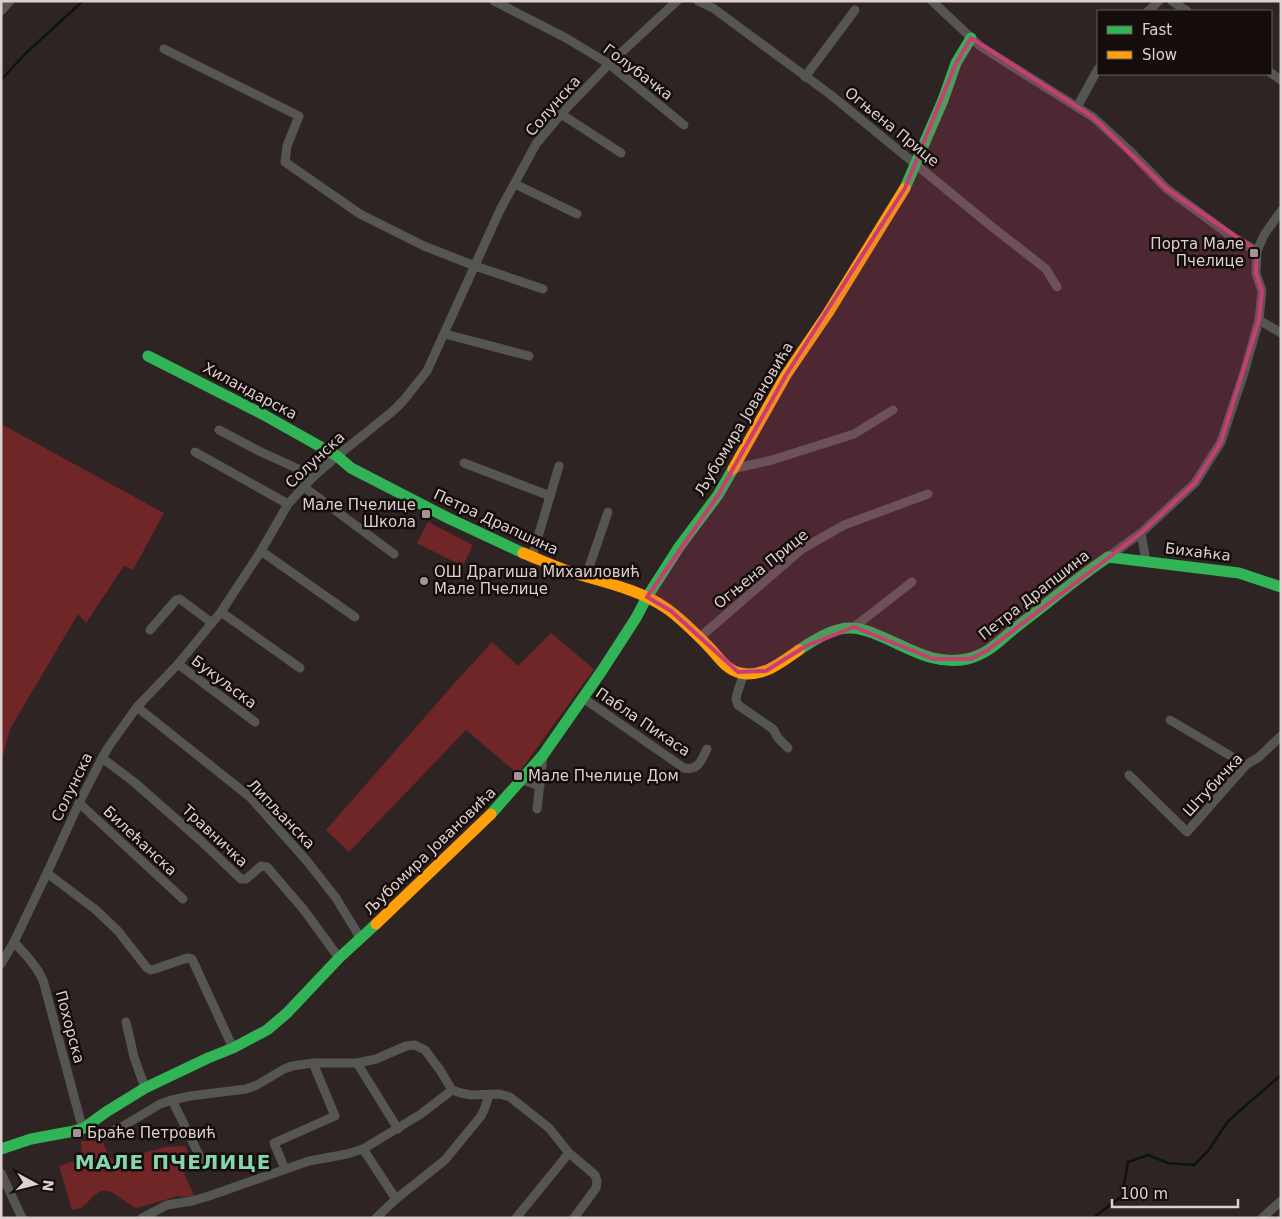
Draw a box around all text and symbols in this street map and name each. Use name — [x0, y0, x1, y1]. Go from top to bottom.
legend — [1097, 10, 1272, 75]
text: Fast — [1142, 21, 1172, 39]
street label: Голубачка — [600, 40, 676, 104]
text: Slow — [1142, 46, 1177, 64]
street label: Солунска — [522, 72, 584, 140]
street label: Огњена Прице — [841, 83, 943, 171]
place label: Порта Мале Пчелице — [1150, 235, 1244, 270]
marker: Порта Мале Пчелице — [1248, 247, 1260, 259]
street label: Љубомира Јовановића — [691, 339, 797, 499]
street label: Хиландарска — [200, 359, 300, 423]
street label: Солунска — [282, 428, 348, 492]
street label: Петра Драпшина — [431, 485, 561, 559]
place label: Мале Пчелице Школа — [302, 496, 416, 531]
marker: Мале Пчелице Школа — [420, 508, 432, 520]
street label: Огњена Прице — [710, 525, 812, 613]
street label: Бихаћка — [1164, 539, 1232, 565]
street label: Петра Драпшина — [975, 546, 1093, 644]
place label: ОШ Драгиша Михаиловић Мале Пчелице — [434, 563, 640, 598]
marker: ОШ Драгиша Михаиловић Мале Пчелице — [418, 575, 430, 587]
street label: Букуљска — [188, 652, 260, 712]
street label: Пабла Пикаса — [592, 684, 694, 760]
street label: Солунска — [48, 750, 96, 824]
street label: Штубичка — [1179, 750, 1247, 820]
place label: Мале Пчелице Дом — [528, 767, 679, 785]
marker: Мале Пчелице Дом — [512, 770, 524, 782]
street label: Липљанска — [243, 775, 319, 853]
street label: Љубомира Јовановића — [360, 783, 500, 919]
street label: Травничка — [178, 800, 252, 871]
street label: Билећанска — [99, 802, 181, 880]
street label: Похорска — [52, 989, 88, 1065]
place label: Браће Петровић — [87, 1124, 216, 1142]
marker: Браће Петровић — [71, 1127, 83, 1139]
district label: МАЛЕ ПЧЕЛИЦЕ — [75, 1150, 271, 1174]
north arrow — [10, 1159, 60, 1209]
scale bar — [1112, 1176, 1238, 1208]
text: N — [39, 1179, 57, 1192]
text: 100 m — [1120, 1185, 1168, 1203]

